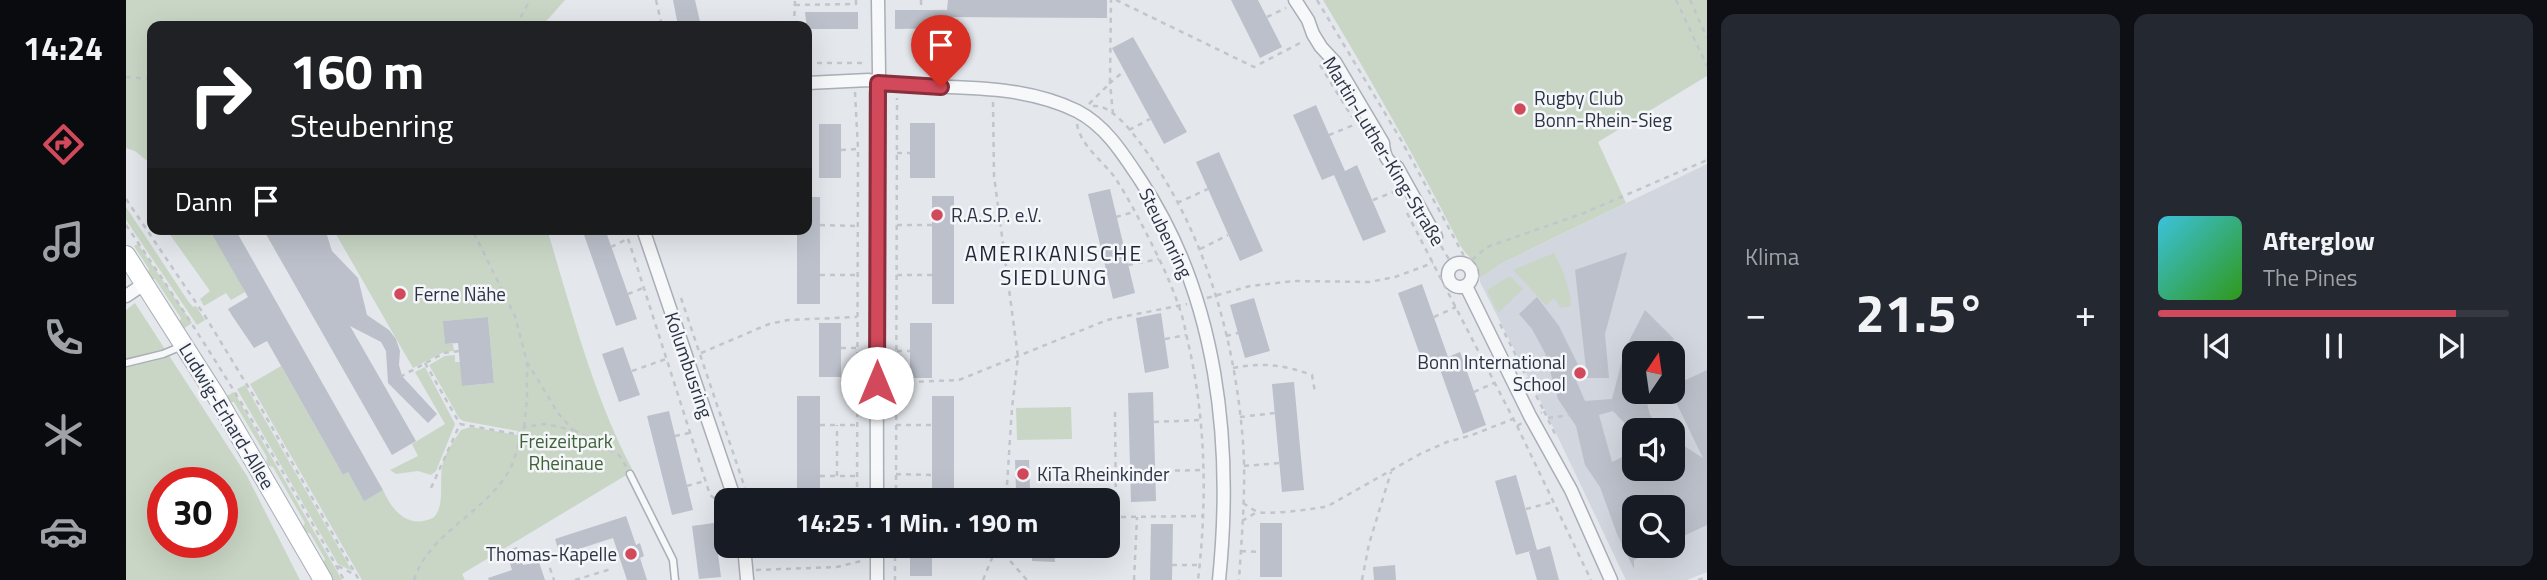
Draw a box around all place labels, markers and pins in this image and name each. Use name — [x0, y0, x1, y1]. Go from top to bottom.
pin — [911, 15, 971, 87]
place label: Rugby Club Bonn-Rhein-Sieg — [1534, 83, 1672, 134]
marker: Rugby Club Bonn-Rhein-Sieg — [1512, 101, 1528, 117]
place label: R.A.S.P. e.V. — [951, 200, 1042, 229]
marker: R.A.S.P. e.V. — [929, 207, 945, 223]
place label: Ferne Nähe — [414, 279, 506, 308]
marker: Ferne Nähe — [392, 286, 408, 302]
place label: Bonn International School — [1417, 347, 1566, 398]
marker: Bonn International School — [1572, 365, 1588, 381]
place label: KiTa Rheinkinder — [1037, 459, 1170, 488]
marker: KiTa Rheinkinder — [1015, 466, 1031, 482]
place label: Thomas-Kapelle — [486, 539, 617, 568]
marker: Thomas-Kapelle — [623, 546, 639, 562]

